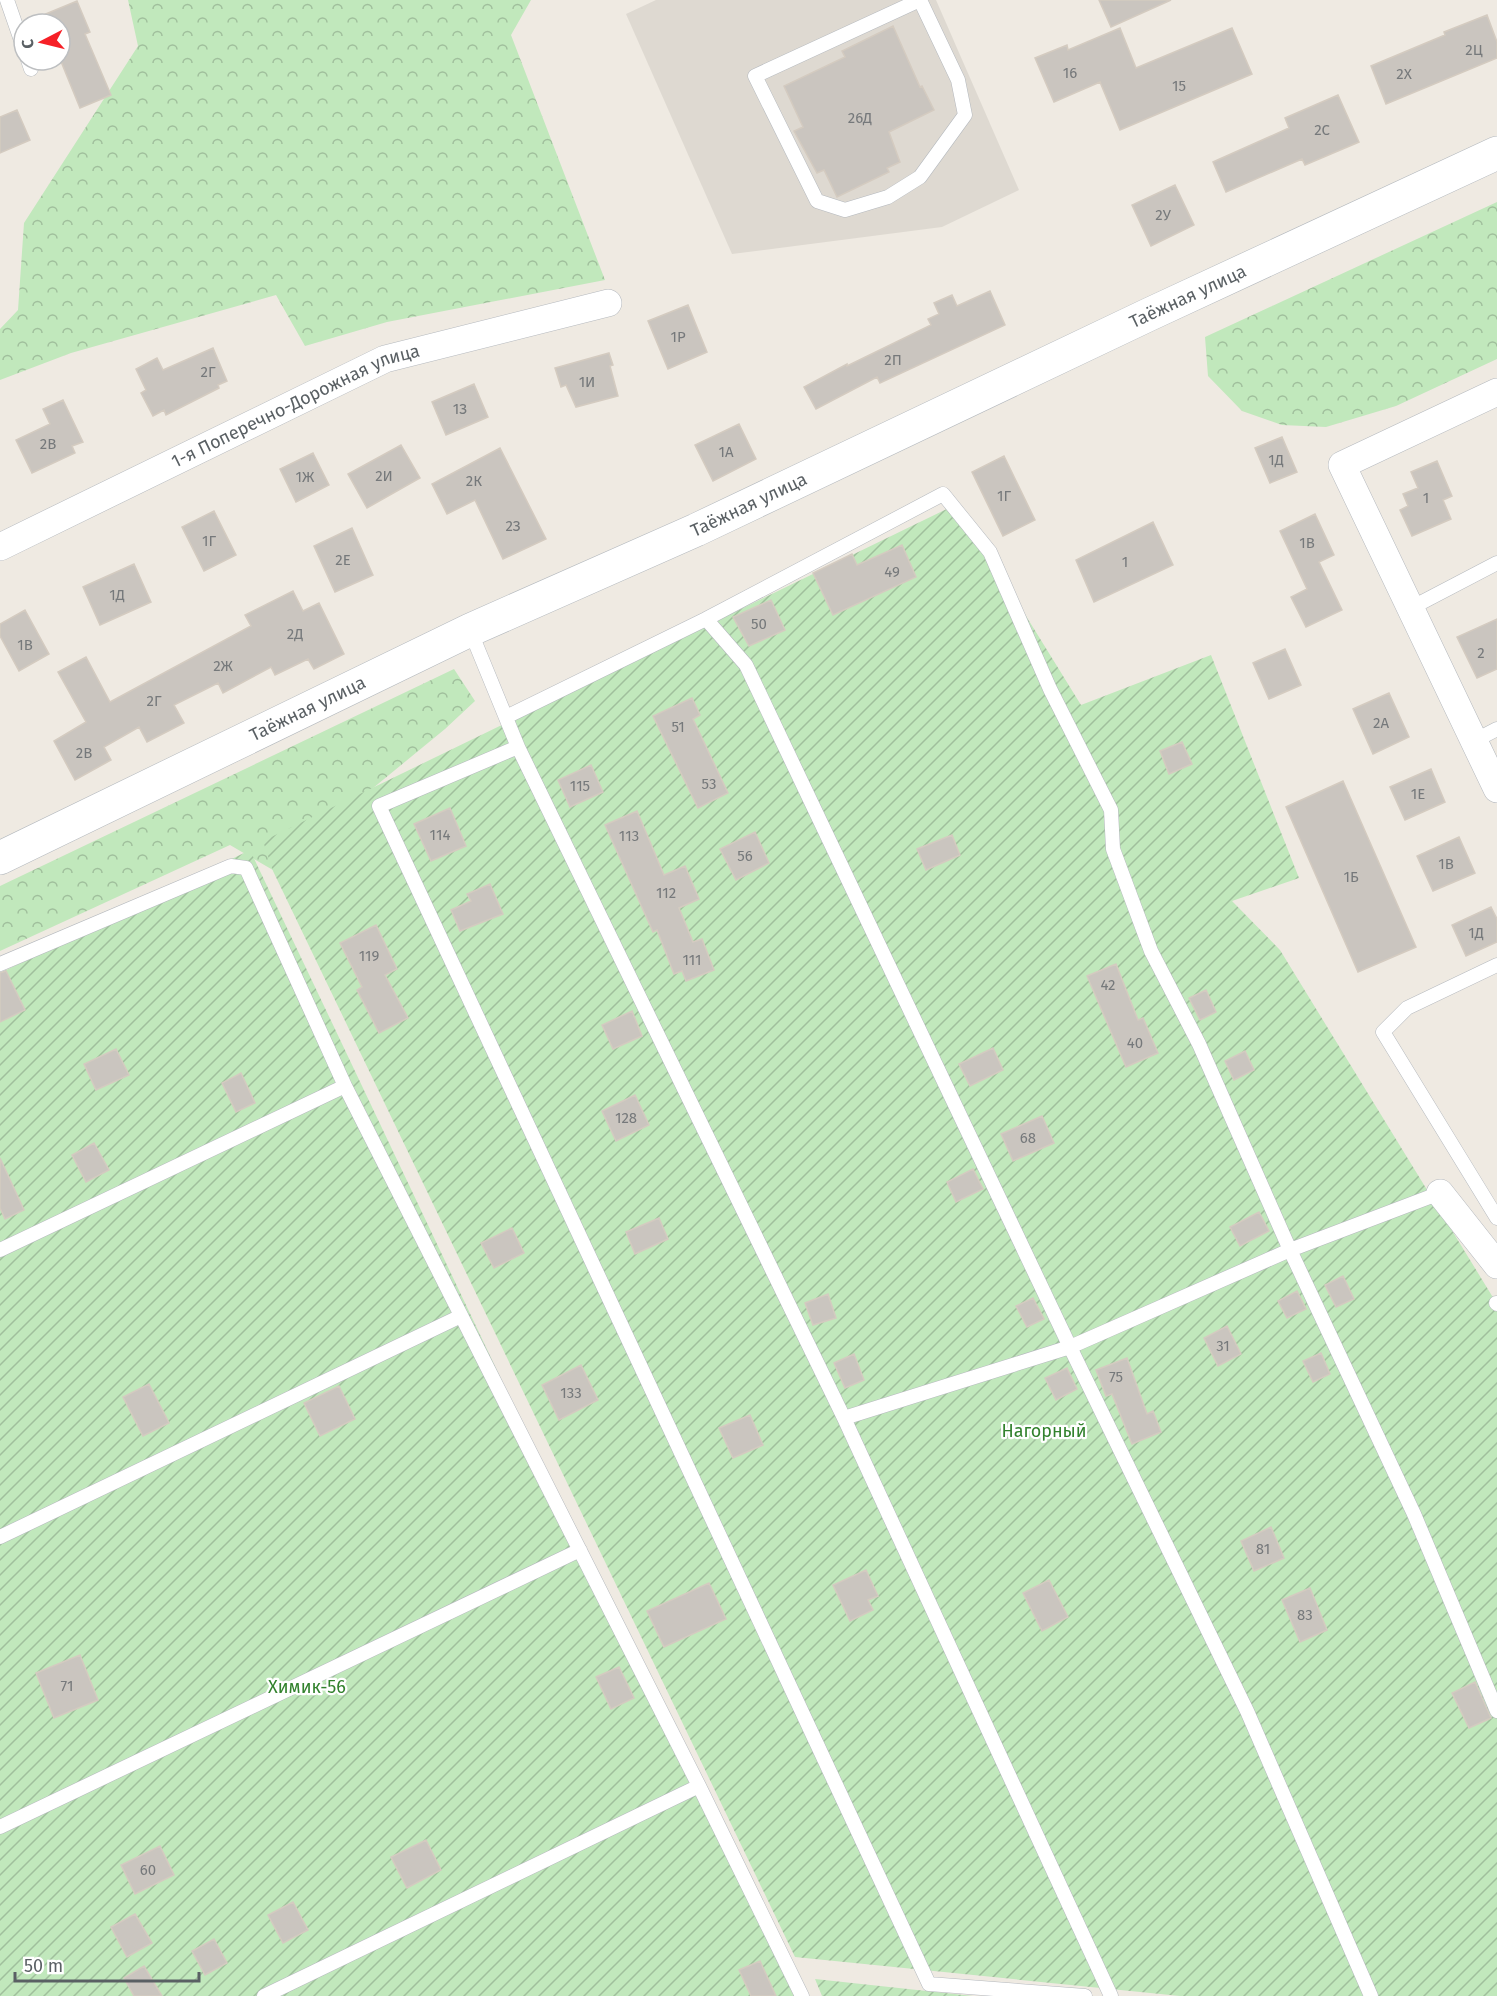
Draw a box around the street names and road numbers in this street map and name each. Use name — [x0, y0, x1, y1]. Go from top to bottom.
street label: Таёжная улица — [1126, 260, 1250, 333]
street label: 1-я Поперечно-Дорожная улица — [168, 340, 422, 473]
street label: Таёжная улица — [687, 468, 811, 542]
street label: Таёжная улица — [246, 671, 369, 746]

